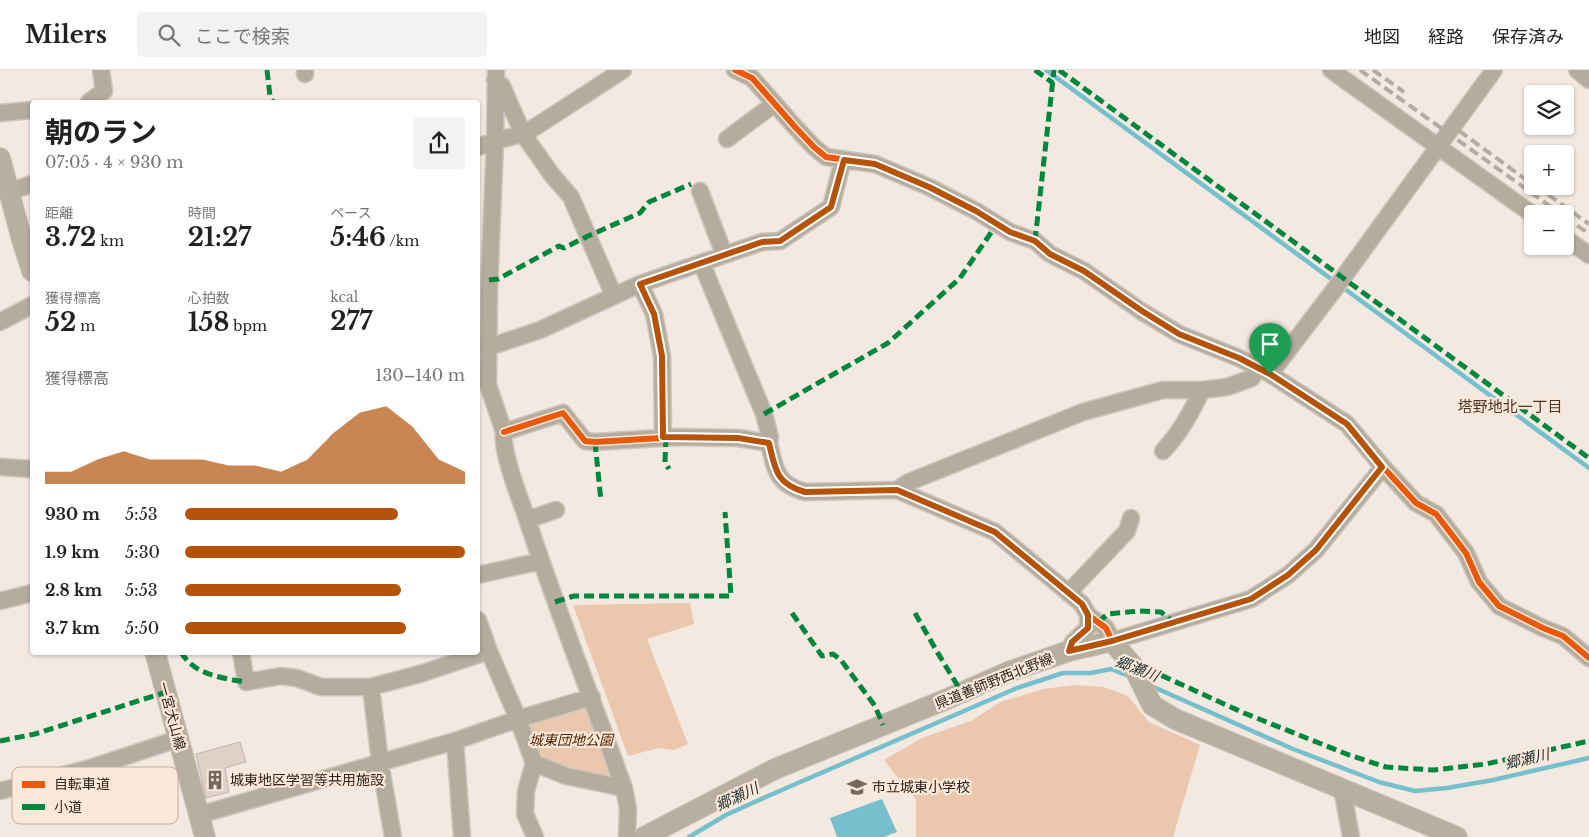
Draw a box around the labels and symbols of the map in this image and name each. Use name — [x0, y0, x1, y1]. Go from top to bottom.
pin — [1249, 323, 1291, 374]
district label: 塔野地北一丁目 — [1457, 397, 1563, 416]
street label: 県道善師野西北野線 — [932, 649, 1056, 713]
water label: 郷瀬川 — [1113, 652, 1163, 686]
street label: 一宮犬山線 — [154, 680, 190, 752]
park label: 城東団地公園 — [529, 731, 615, 749]
water label: 郷瀬川 — [1503, 744, 1553, 773]
legend — [12, 767, 178, 824]
building icon: 城東地区学習等共用施設 — [204, 769, 226, 791]
place label: 城東地区学習等共用施設 — [230, 771, 384, 789]
text: 自転車道 — [54, 775, 110, 793]
school or university icon: 市立城東小学校 — [846, 776, 868, 798]
water label: 郷瀬川 — [712, 778, 763, 815]
place label: 市立城東小学校 — [872, 778, 970, 796]
text: 小道 — [54, 798, 82, 816]

